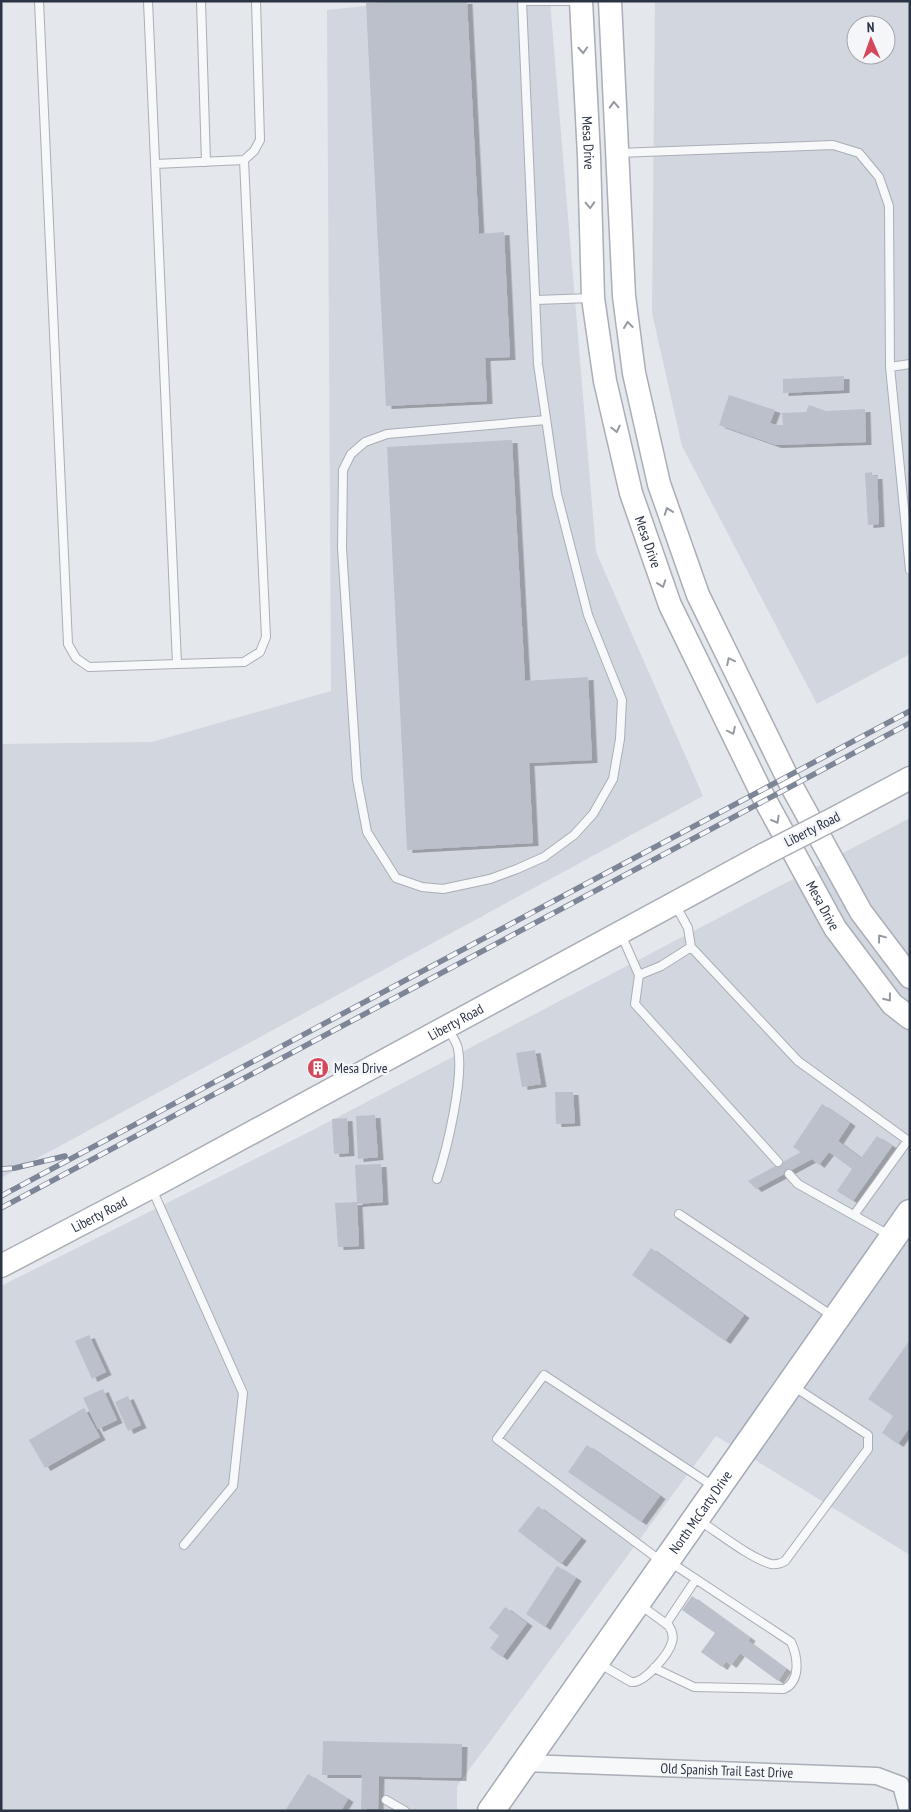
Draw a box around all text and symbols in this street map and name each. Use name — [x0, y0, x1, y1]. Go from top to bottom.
north arrow — [846, 15, 896, 65]
text: N — [866, 18, 875, 36]
one-way arrow — [578, 46, 589, 54]
one-way arrow — [609, 100, 620, 108]
street label: Mesa Drive — [578, 116, 598, 170]
one-way arrow — [585, 201, 596, 209]
one-way arrow — [623, 320, 634, 328]
one-way arrow — [610, 424, 621, 433]
one-way arrow — [664, 507, 674, 516]
street label: Mesa Drive — [631, 514, 665, 570]
one-way arrow — [657, 580, 667, 588]
one-way arrow — [727, 657, 737, 666]
one-way arrow — [725, 726, 735, 735]
street label: Liberty Road — [781, 807, 843, 851]
one-way arrow — [770, 814, 780, 823]
street label: Mesa Drive — [802, 878, 844, 934]
one-way arrow — [878, 935, 886, 944]
one-way arrow — [883, 992, 891, 1001]
street label: Liberty Road — [425, 1000, 486, 1044]
building icon: Mesa Drive — [306, 1056, 330, 1080]
place label: Mesa Drive — [334, 1059, 388, 1077]
street label: Liberty Road — [68, 1192, 130, 1236]
street label: North McCarty Drive — [665, 1467, 736, 1557]
street label: Old Spanish Trail East Drive — [660, 1759, 794, 1782]

